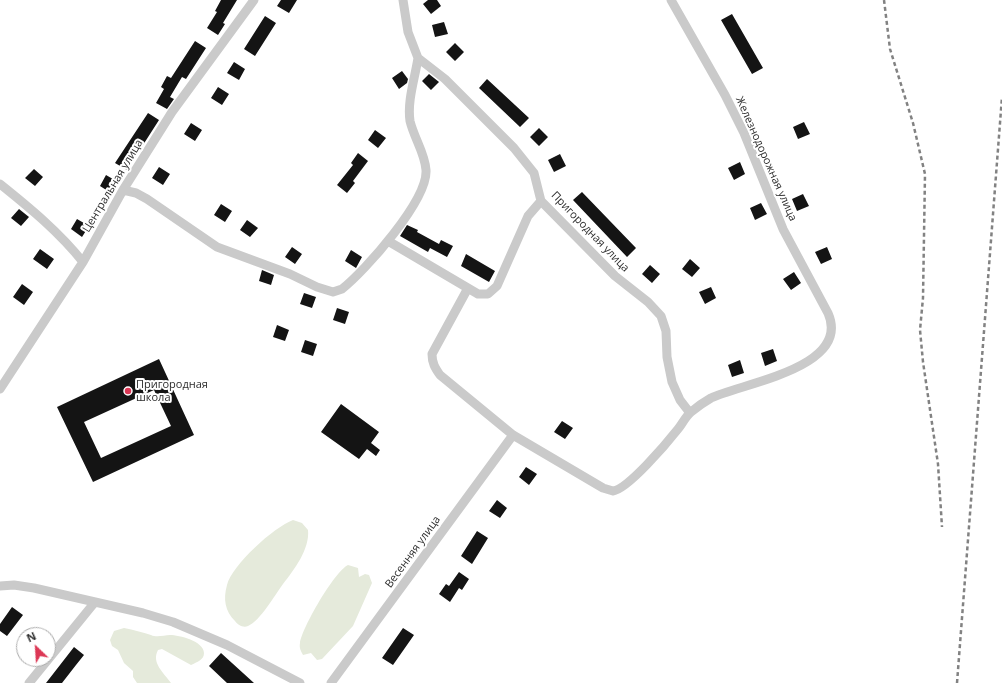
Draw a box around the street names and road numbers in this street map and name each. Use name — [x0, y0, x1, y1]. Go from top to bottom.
street label: Железнодорожная улица — [733, 95, 799, 223]
street label: Центральная улица — [80, 137, 146, 235]
street label: Пригородная улица — [548, 189, 632, 275]
street label: Весенняя улица — [383, 514, 443, 590]

